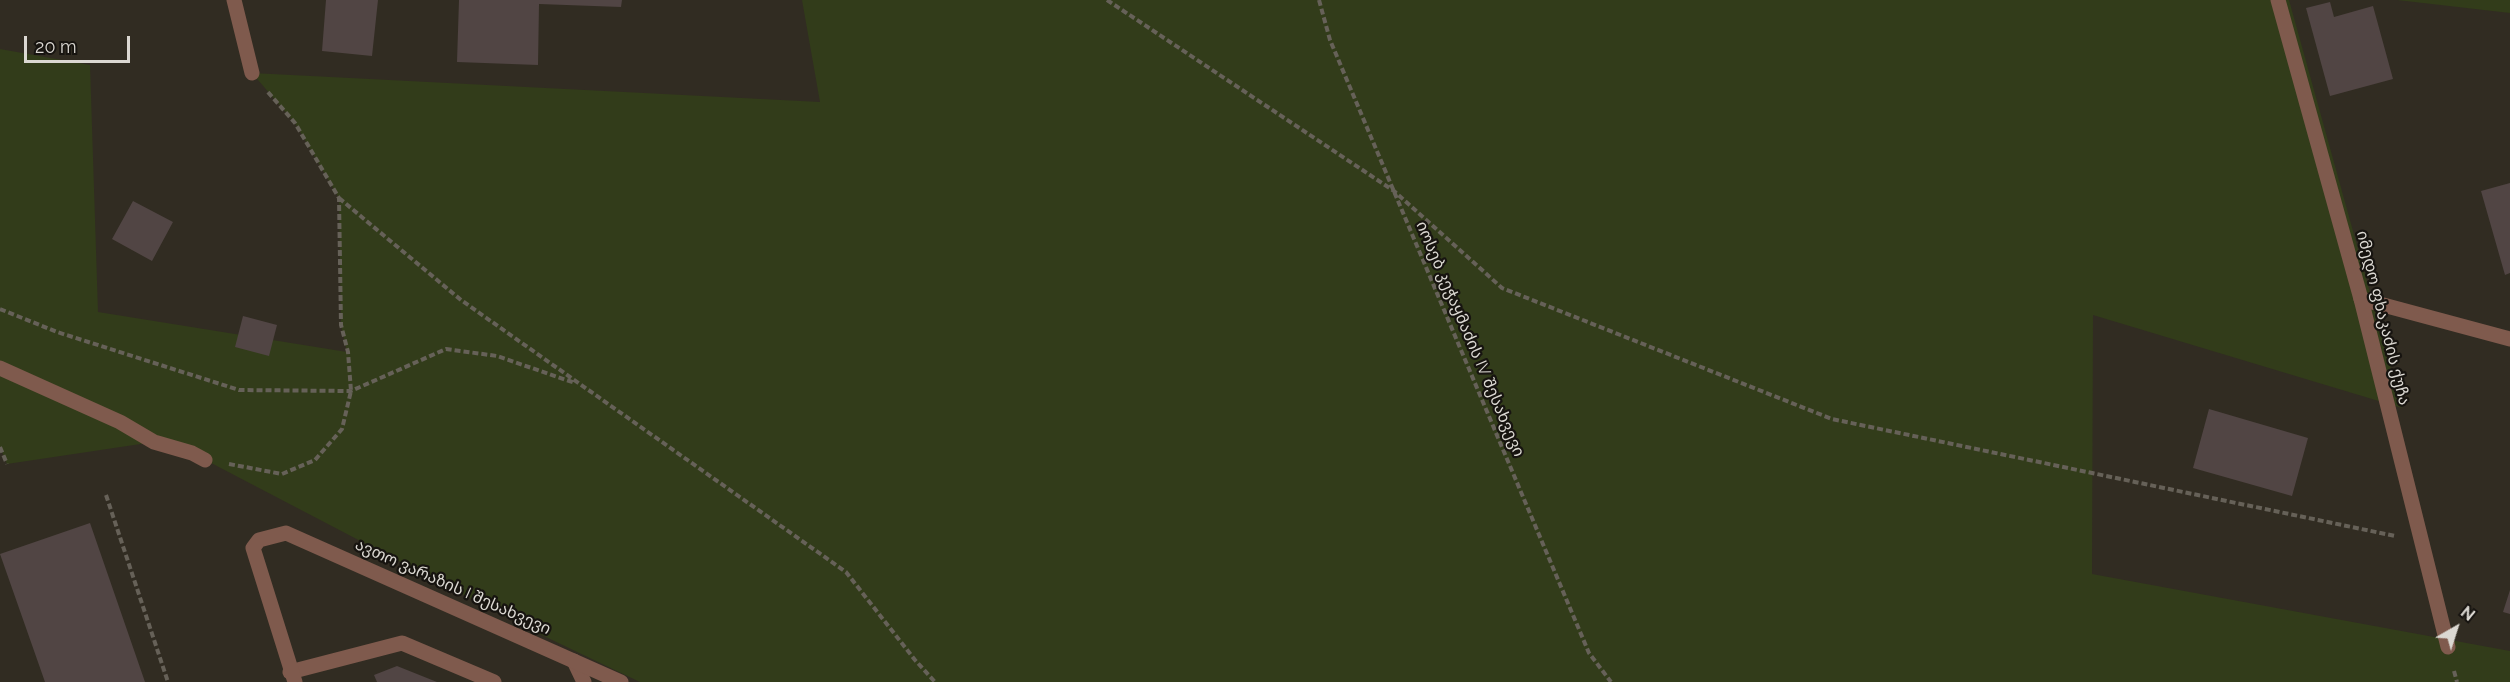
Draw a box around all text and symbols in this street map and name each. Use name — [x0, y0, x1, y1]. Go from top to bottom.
scale bar — [27, 24, 134, 62]
text: 20 m — [35, 36, 77, 57]
street label: იოსებ კეჭაყმაძის IV შესახვევი — [1412, 218, 1528, 460]
street label: იმედო ფხაკაძის ქუჩა — [2352, 229, 2414, 407]
street label: ავთო ვარაზის I შესახვევი — [352, 535, 554, 639]
north arrow — [2426, 598, 2486, 658]
text: N — [2457, 602, 2478, 625]

